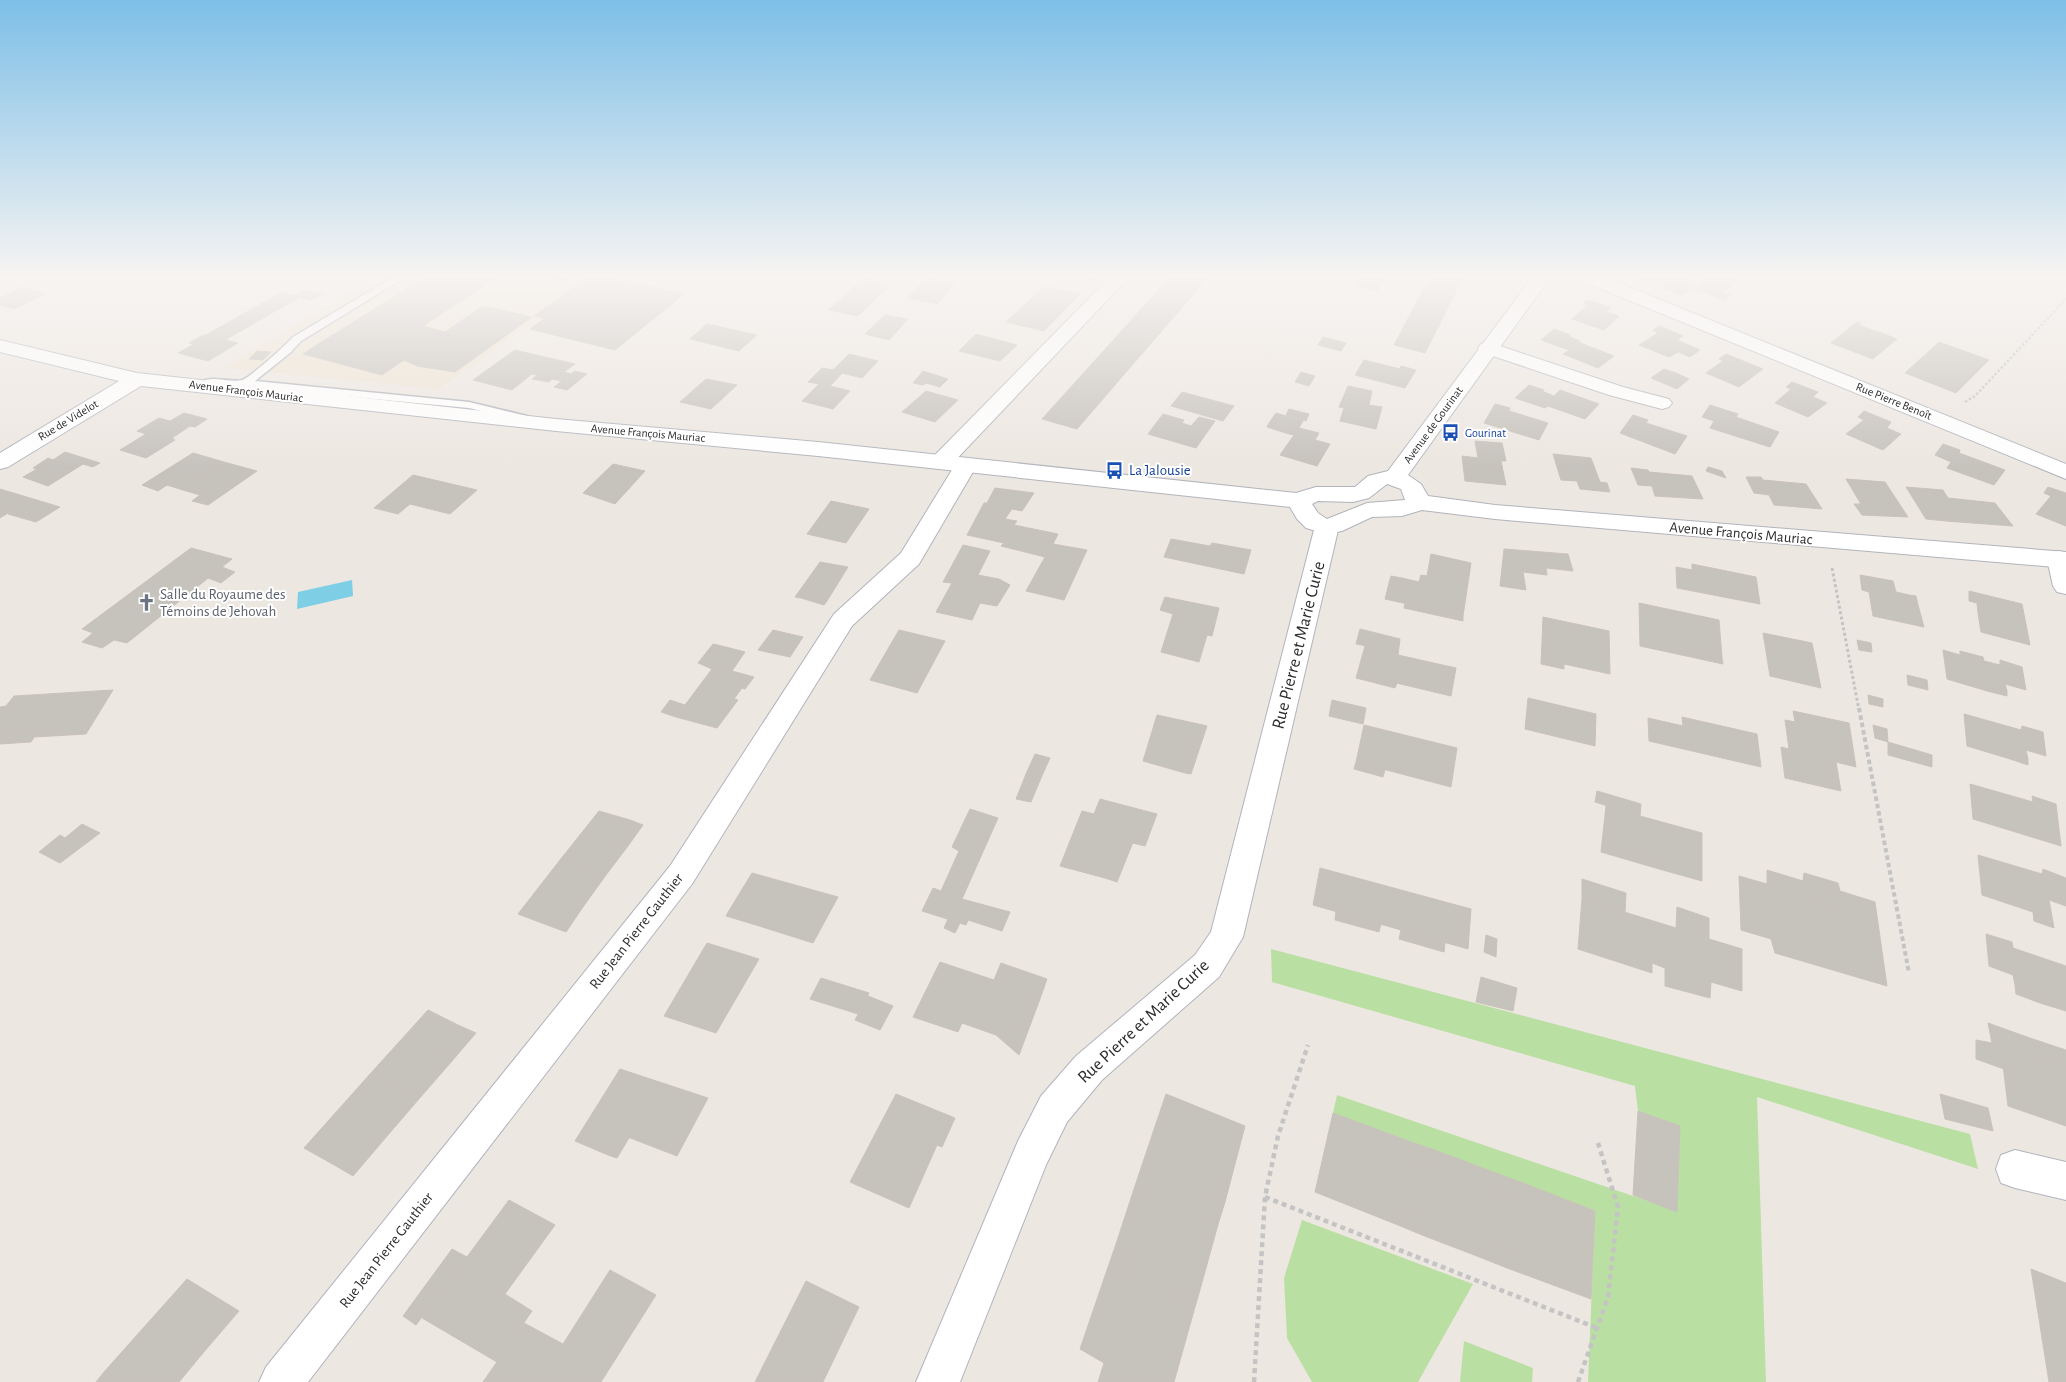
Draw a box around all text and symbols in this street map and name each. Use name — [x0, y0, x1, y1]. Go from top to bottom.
street label: Avenue François Mauriac — [188, 378, 304, 404]
street label: Rue Pierre Benoît — [1854, 380, 1934, 422]
street label: Avenue de Gourinat — [1401, 384, 1465, 466]
street label: Rue de Videlot — [36, 397, 100, 443]
street label: Avenue François Mauriac — [590, 422, 706, 444]
bus stop icon: Gourinat — [1441, 423, 1461, 443]
place label: Gourinat — [1465, 427, 1506, 439]
bus stop icon: La Jalousie — [1105, 460, 1125, 480]
place label: La Jalousie — [1129, 463, 1191, 478]
street label: Avenue François Mauriac — [1669, 520, 1813, 547]
street label: Rue Pierre et Marie Curie — [1269, 560, 1329, 731]
place label: Salle du Royaume des Témoins de Jehovah — [160, 587, 286, 619]
church icon: Salle du Royaume des Témoins de Jehovah — [136, 593, 156, 613]
street label: Rue Jean Pierre Gauthier — [587, 871, 686, 992]
street label: Rue Pierre et Marie Curie — [1075, 956, 1213, 1087]
street label: Rue Jean Pierre Gauthier — [337, 1190, 436, 1311]

